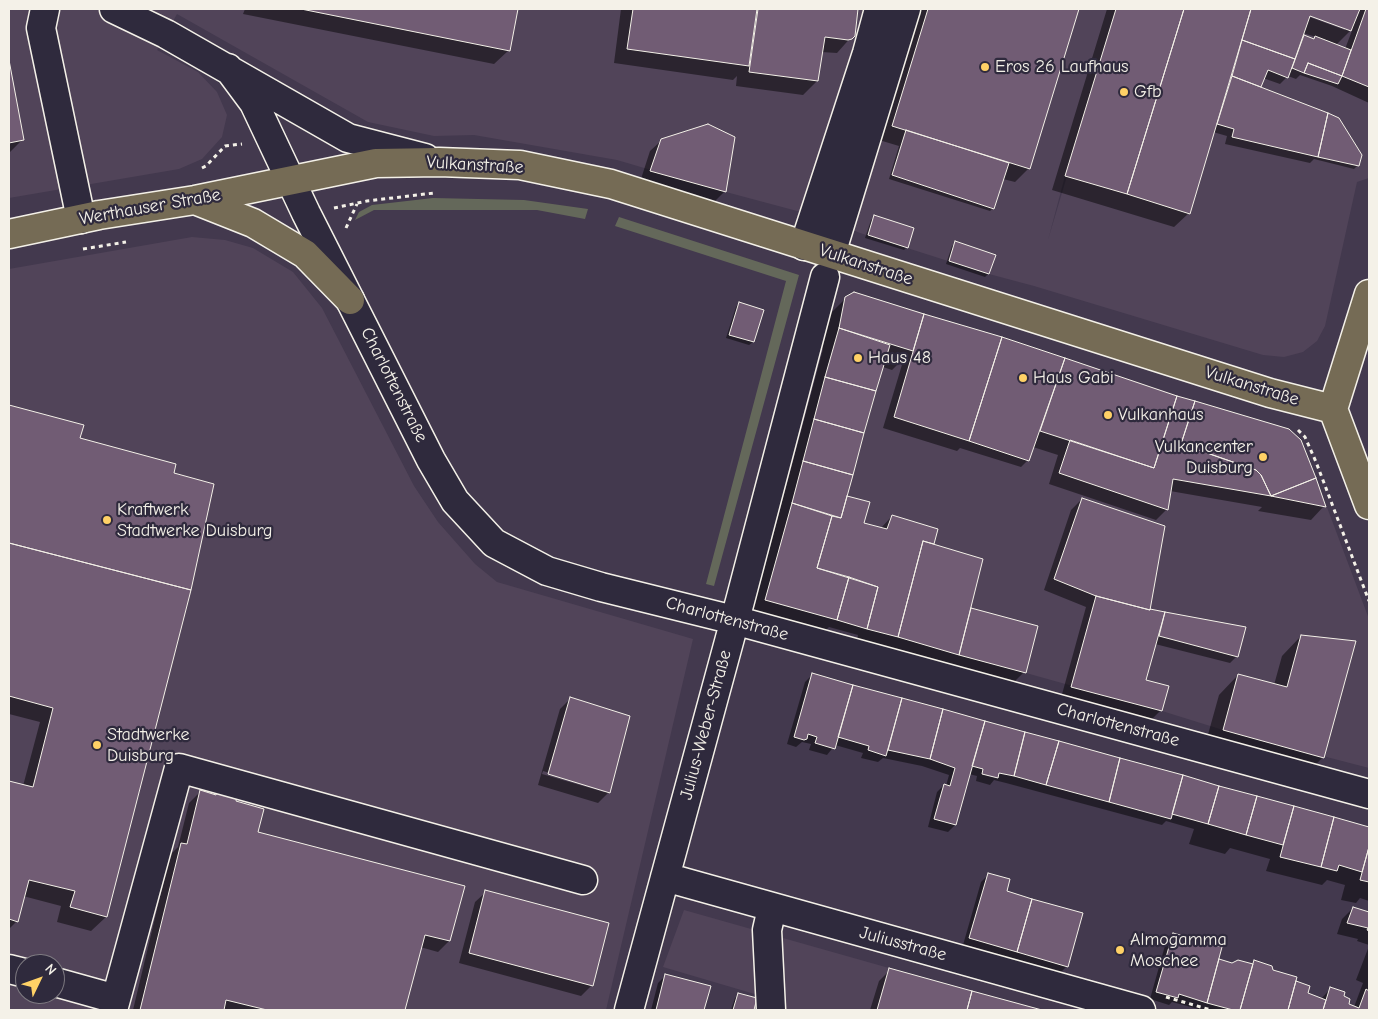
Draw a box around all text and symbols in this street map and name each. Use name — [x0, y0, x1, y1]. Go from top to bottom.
place label: Eros 26 Laufhaus — [995, 56, 1129, 78]
marker: Eros 26 Laufhaus — [979, 61, 991, 73]
place label: Gfb — [1134, 81, 1162, 103]
marker: Gfb — [1118, 86, 1130, 98]
street label: Vulkanstraße — [426, 152, 524, 178]
street label: Werthauser Straße — [78, 184, 222, 230]
street label: Vulkanstraße — [816, 240, 916, 290]
street label: Charlottenstraße — [356, 324, 432, 446]
place label: Haus 48 — [868, 347, 931, 369]
marker: Haus 48 — [852, 352, 864, 364]
street label: Vulkanstraße — [1202, 361, 1302, 411]
place label: Haus Gabi — [1033, 367, 1114, 389]
marker: Haus Gabi — [1017, 372, 1029, 384]
place label: Vulkanhaus — [1118, 404, 1204, 426]
marker: Vulkanhaus — [1102, 409, 1114, 421]
place label: Vulkancenter Duisburg — [1155, 436, 1253, 478]
marker: Vulkancenter Duisburg — [1257, 451, 1269, 463]
place label: Kraftwerk Stadtwerke Duisburg — [117, 499, 273, 542]
marker: Kraftwerk Stadtwerke Duisburg — [101, 514, 113, 526]
street label: Charlottenstraße — [663, 592, 791, 646]
street label: Julius-Weber-Straße — [676, 648, 736, 802]
street label: Charlottenstraße — [1054, 698, 1182, 752]
place label: Stadtwerke Duisburg — [107, 724, 189, 766]
marker: Stadtwerke Duisburg — [91, 739, 103, 751]
street label: Juliusstraße — [857, 922, 949, 966]
place label: Almogamma Moschee — [1130, 929, 1227, 972]
marker: Almogamma Moschee — [1114, 944, 1126, 956]
north arrow — [15, 954, 65, 1004]
text: N — [41, 960, 60, 978]

